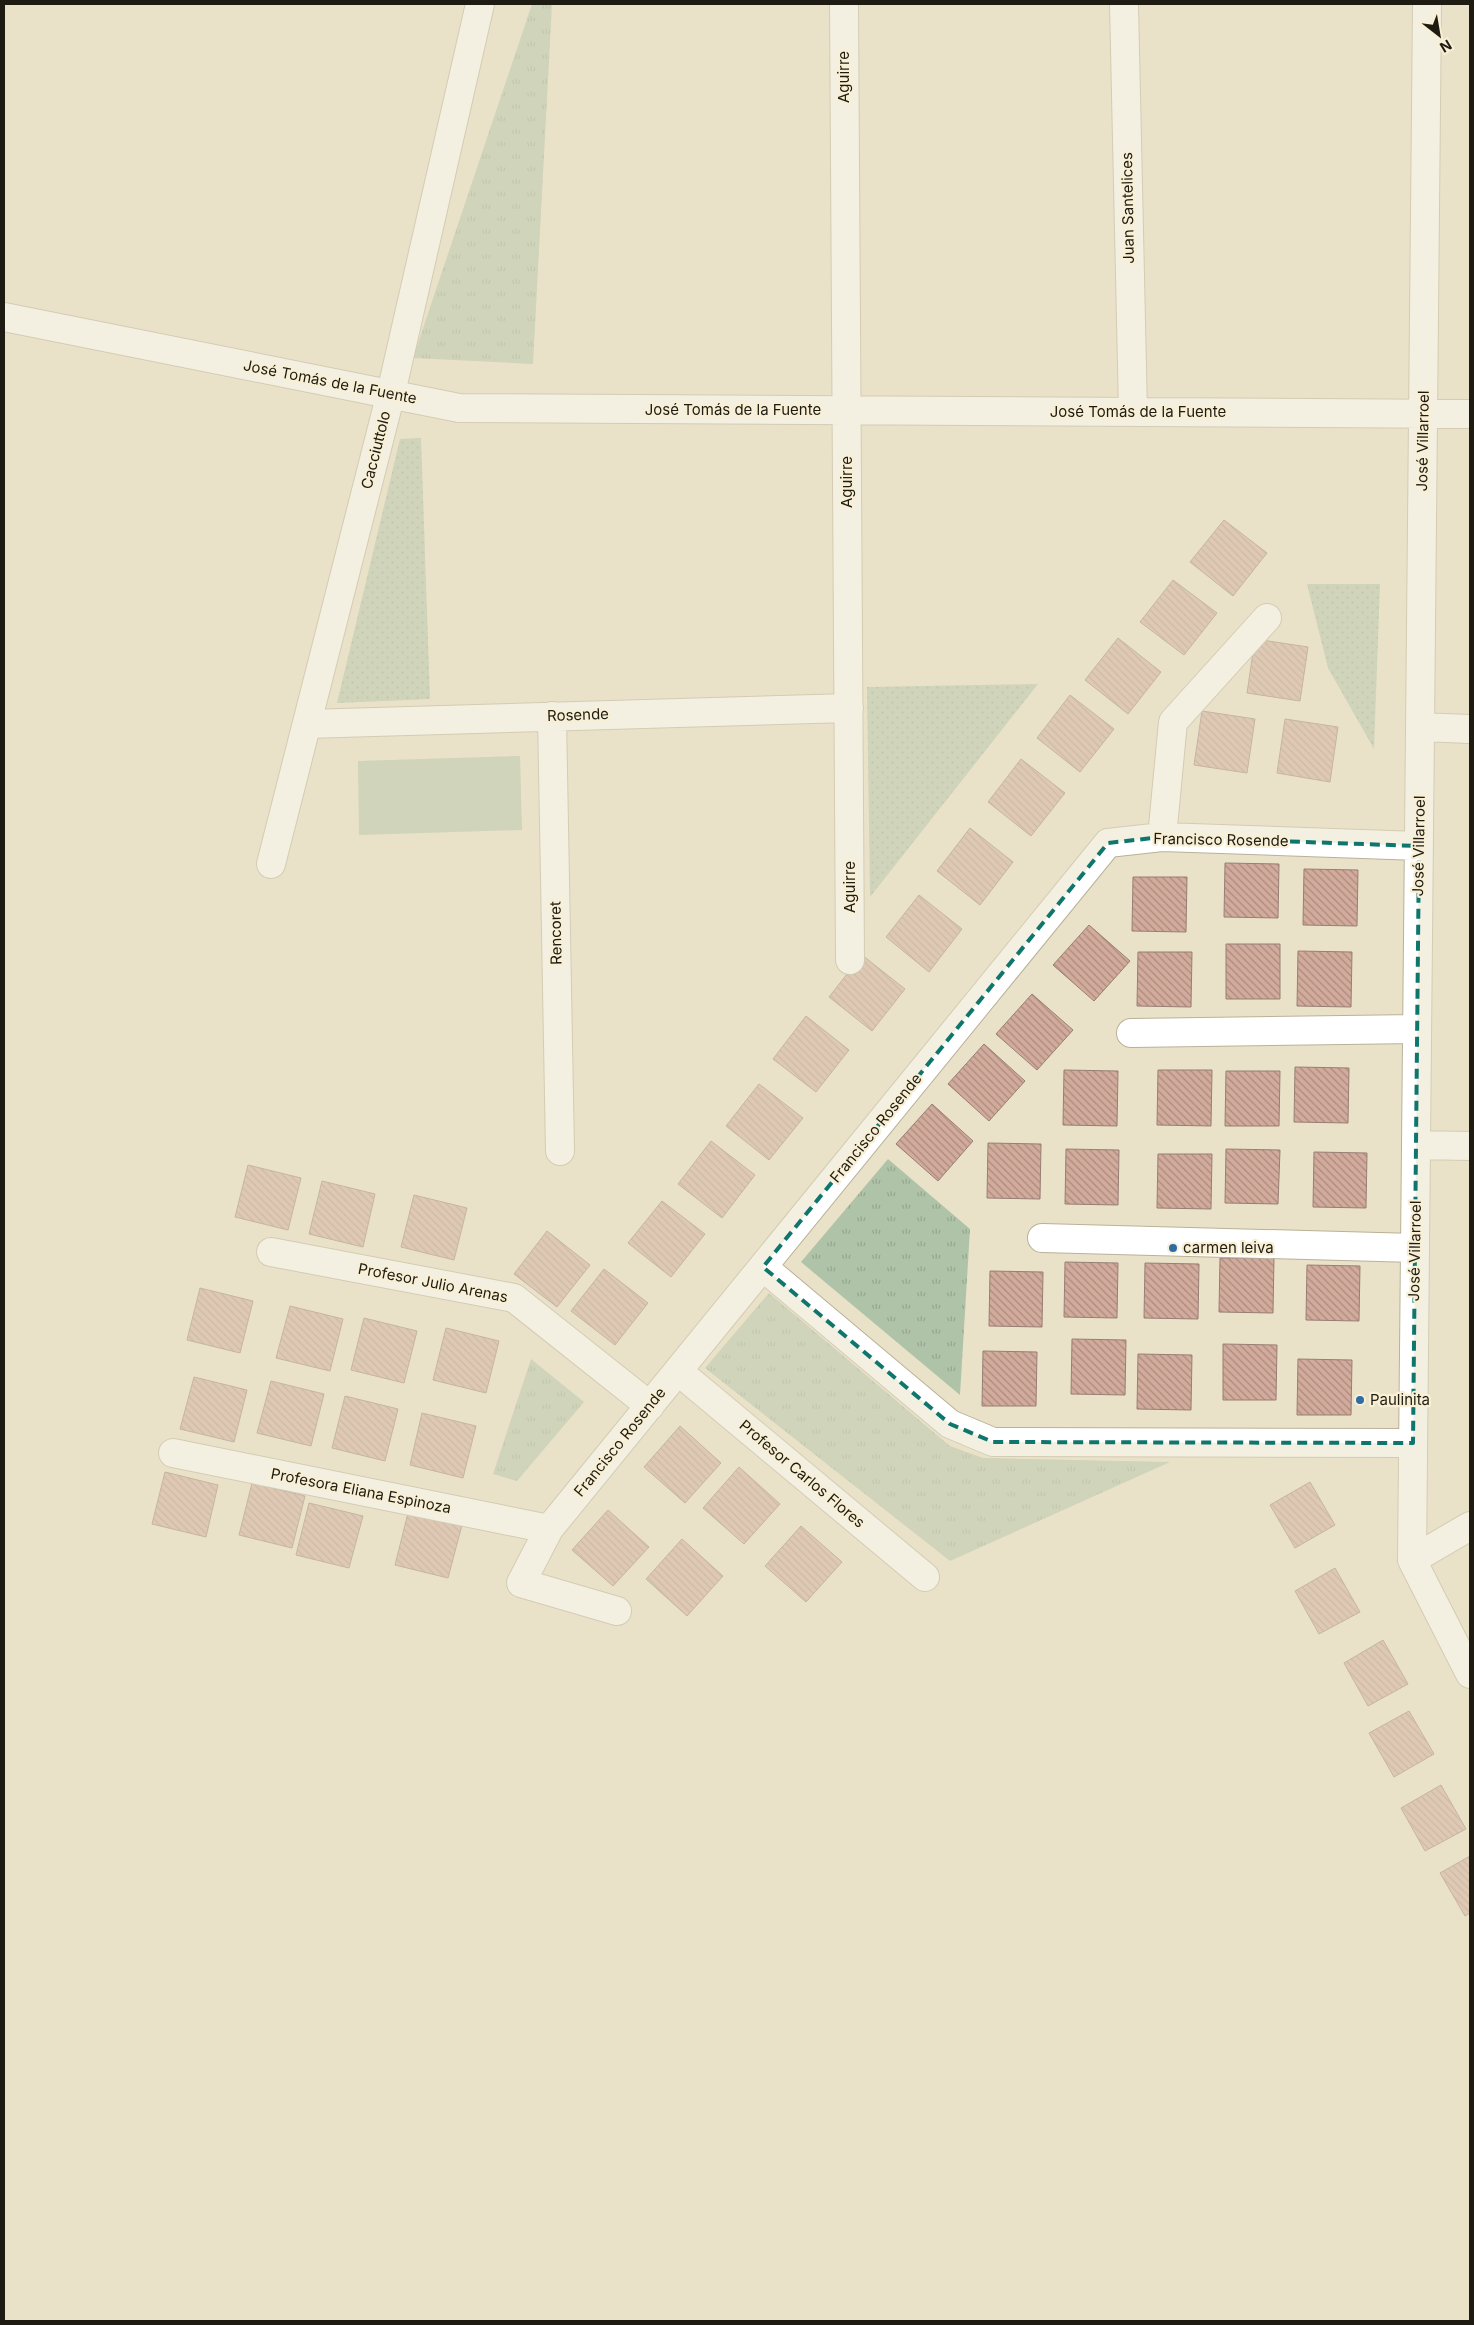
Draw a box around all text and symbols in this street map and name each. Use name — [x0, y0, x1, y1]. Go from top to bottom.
north arrow — [1414, 10, 1464, 60]
text: N — [1437, 37, 1455, 57]
street label: Aguirre — [834, 51, 853, 103]
street label: Juan Santelices — [1117, 152, 1138, 264]
street label: José Tomás de la Fuente — [242, 355, 418, 408]
street label: José Villarroel — [1412, 390, 1433, 492]
street label: José Tomás de la Fuente — [645, 400, 821, 419]
street label: José Tomás de la Fuente — [1050, 402, 1226, 421]
street label: Cacciuttolo — [357, 409, 394, 491]
street label: Aguirre — [837, 456, 856, 508]
street label: Rosende — [547, 704, 609, 725]
street label: José Villarroel — [1408, 795, 1429, 897]
street label: Francisco Rosende — [1153, 829, 1289, 850]
street label: Aguirre — [840, 861, 859, 913]
street label: Rencoret — [545, 901, 566, 965]
street label: Francisco Rosende — [826, 1069, 926, 1186]
street label: José Villarroel — [1404, 1200, 1425, 1302]
place label: carmen leiva — [1183, 1238, 1274, 1257]
marker: carmen leiva — [1167, 1242, 1179, 1254]
street label: Profesor Julio Arenas — [357, 1259, 510, 1306]
street label: Francisco Rosende — [570, 1383, 670, 1500]
place label: Paulinita — [1370, 1390, 1430, 1409]
marker: Paulinita — [1354, 1394, 1366, 1406]
street label: Profesor Carlos Flores — [736, 1415, 869, 1532]
street label: Profesora Eliana Espinoza — [269, 1464, 453, 1517]

